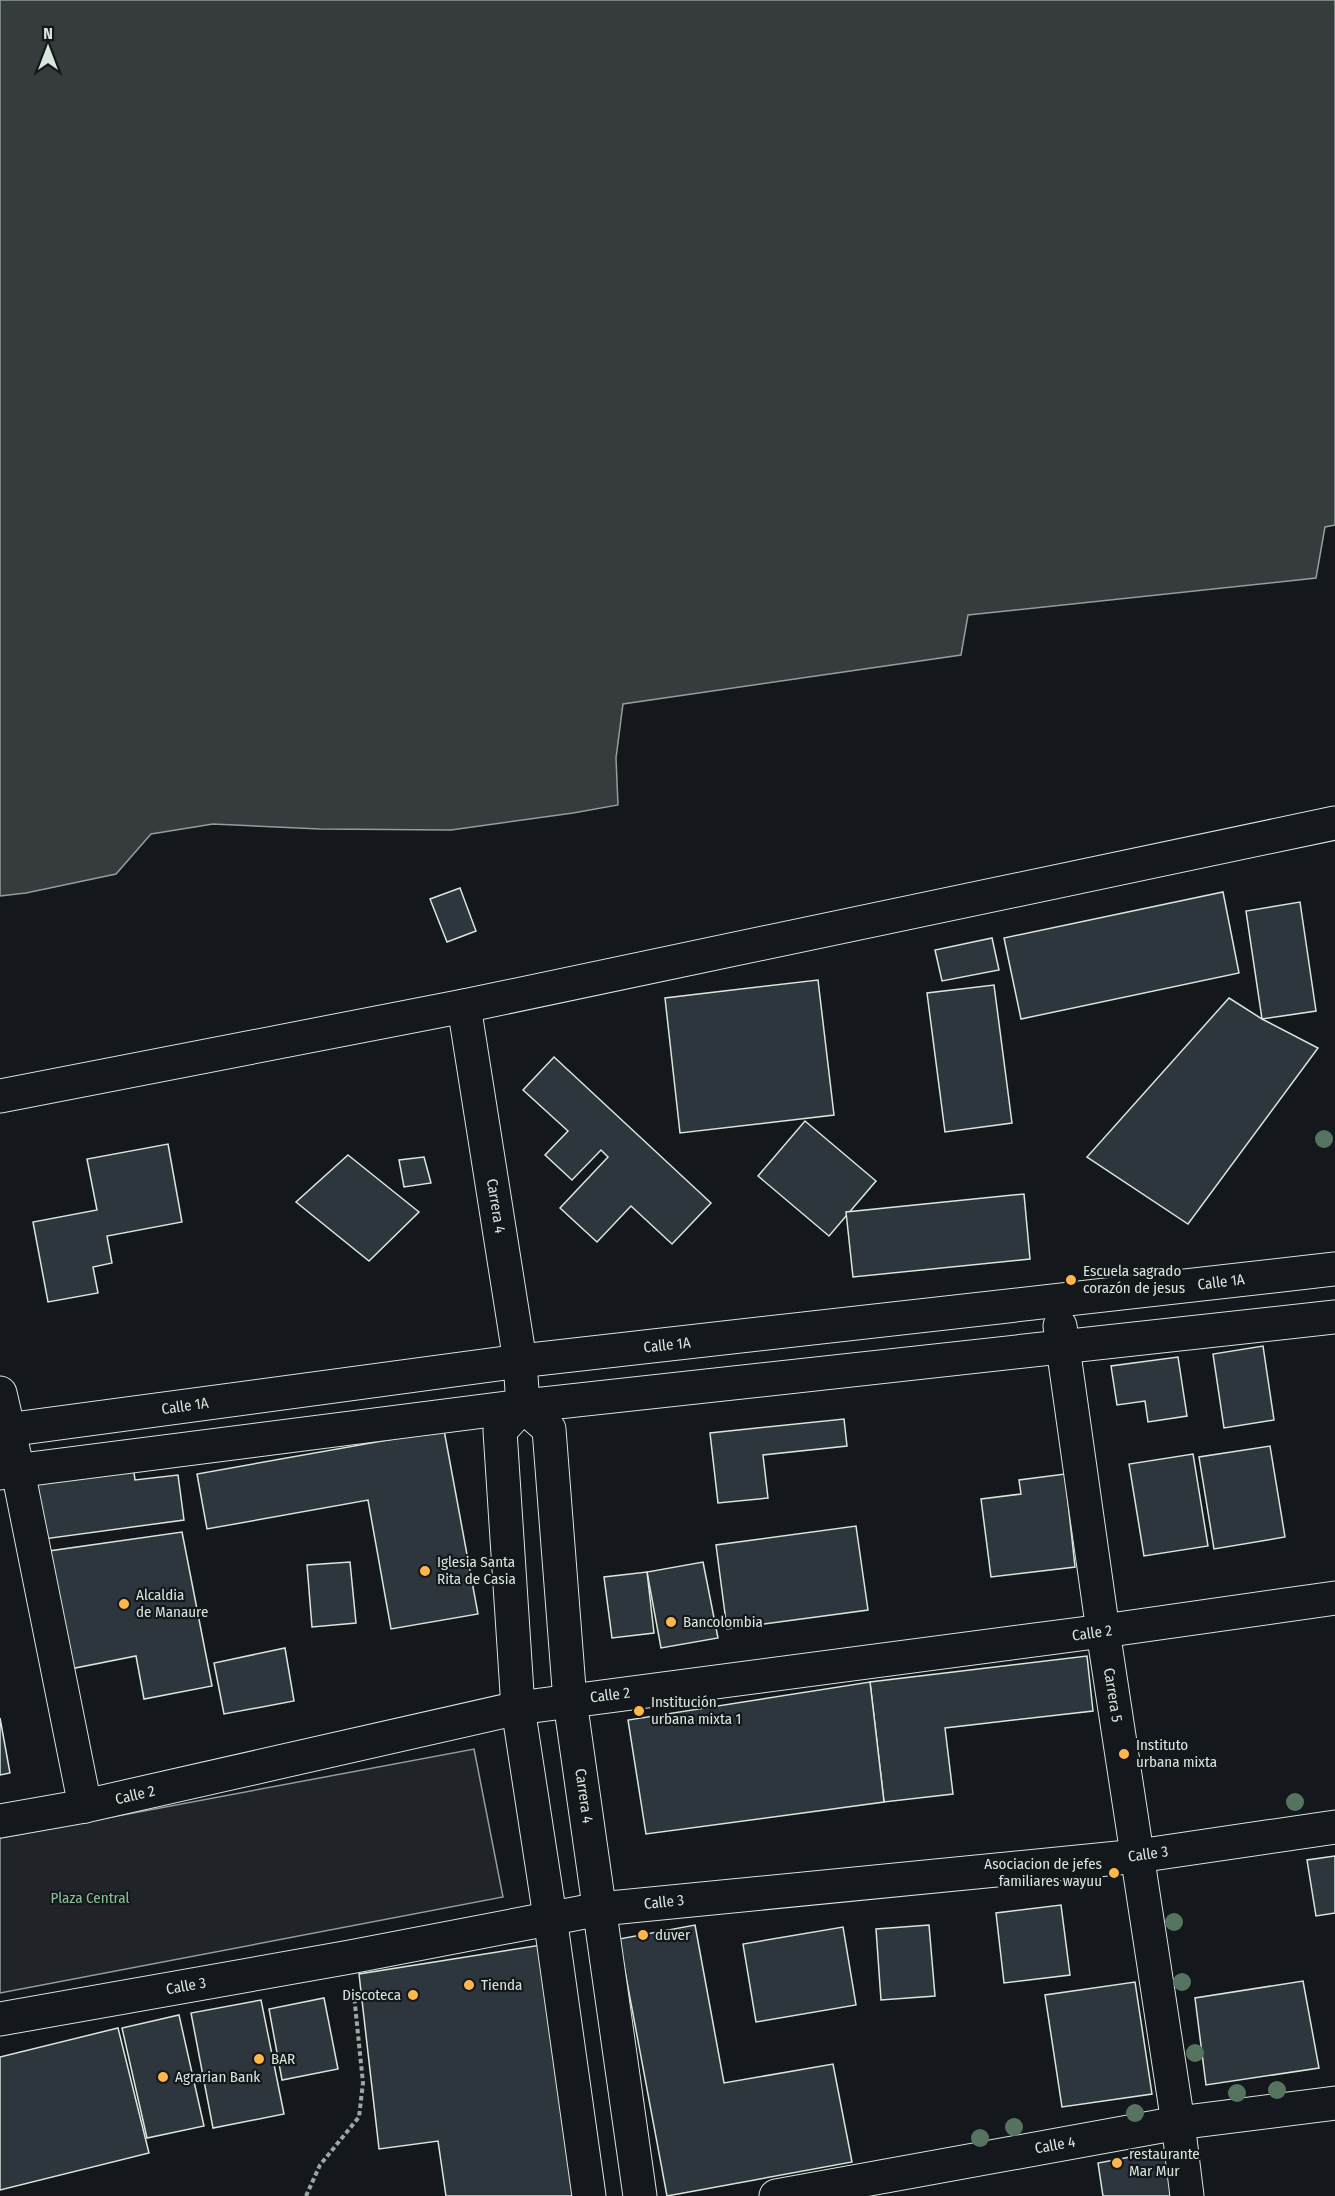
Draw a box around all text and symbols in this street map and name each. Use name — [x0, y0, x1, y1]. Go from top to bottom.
north arrow — [18, 18, 78, 78]
text: N — [43, 24, 53, 43]
street label: Carrera 4 — [483, 1177, 509, 1235]
place label: Escuela sagrado corazón de jesus — [1083, 1262, 1185, 1297]
street label: Calle 1A — [1196, 1270, 1246, 1294]
marker: Escuela sagrado corazón de jesus — [1064, 1273, 1078, 1287]
street label: Calle 1A — [643, 1334, 692, 1356]
street label: Calle 1A — [160, 1394, 210, 1418]
place label: Iglesia Santa Rita de Casia — [437, 1553, 516, 1588]
marker: Iglesia Santa Rita de Casia — [418, 1564, 432, 1578]
place label: Alcaldia de Manaure — [136, 1586, 208, 1621]
marker: Alcaldia de Manaure — [117, 1597, 131, 1611]
place label: Bancolombia — [683, 1613, 763, 1631]
marker: Bancolombia — [664, 1615, 678, 1629]
street label: Calle 2 — [1071, 1621, 1113, 1645]
street label: Carrera 5 — [1100, 1667, 1126, 1724]
street label: Calle 2 — [589, 1684, 631, 1706]
place label: Institución urbana mixta 1 — [651, 1693, 741, 1728]
marker: Institución urbana mixta 1 — [632, 1704, 646, 1718]
place label: Instituto urbana mixta — [1136, 1736, 1217, 1771]
marker: Instituto urbana mixta — [1117, 1747, 1131, 1761]
street label: Carrera 4 — [571, 1767, 597, 1825]
street label: Calle 2 — [113, 1782, 157, 1808]
street label: Calle 3 — [1127, 1842, 1169, 1866]
place label: Asociacion de jefes familiares wayuu — [984, 1855, 1102, 1890]
marker: Asociacion de jefes familiares wayuu — [1107, 1866, 1121, 1880]
park label: Plaza Central — [50, 1889, 130, 1907]
street label: Calle 3 — [643, 1891, 685, 1913]
place label: duver — [655, 1926, 691, 1944]
marker: duver — [636, 1928, 650, 1942]
street label: Calle 3 — [165, 1974, 208, 1998]
place label: Tienda — [481, 1976, 522, 1994]
marker: Tienda — [462, 1978, 476, 1992]
place label: Discoteca — [342, 1986, 401, 2004]
marker: Discoteca — [406, 1988, 420, 2002]
place label: BAR — [271, 2050, 295, 2068]
marker: BAR — [252, 2052, 266, 2066]
place label: Agrarian Bank — [175, 2068, 260, 2086]
marker: Agrarian Bank — [156, 2070, 170, 2084]
street label: Calle 4 — [1033, 2133, 1077, 2157]
place label: restaurante Mar Mur — [1129, 2145, 1200, 2180]
marker: restaurante Mar Mur — [1110, 2156, 1124, 2170]

